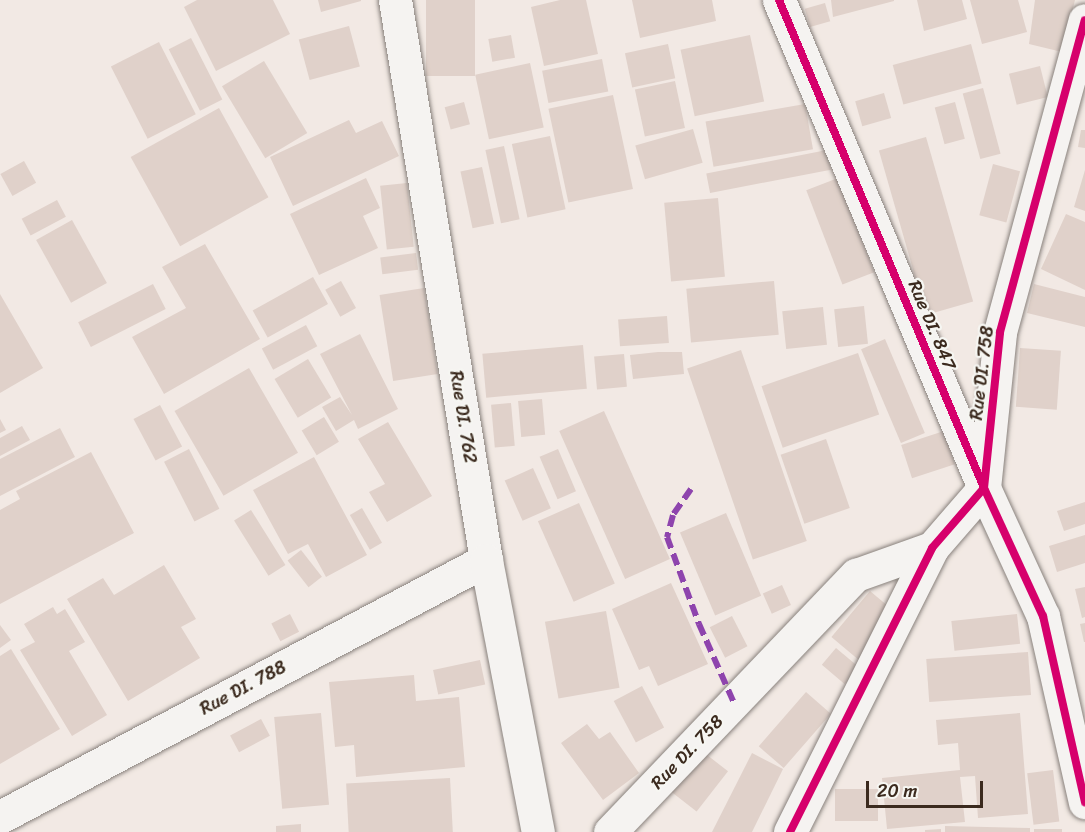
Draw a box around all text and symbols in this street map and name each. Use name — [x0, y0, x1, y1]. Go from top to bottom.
street label: Rue DI. 847 — [904, 277, 960, 373]
street label: Rue DI. 758 — [966, 325, 998, 421]
street label: Rue DI. 762 — [445, 369, 481, 465]
street label: Rue DI. 788 — [196, 656, 290, 720]
street label: Rue DI. 758 — [646, 710, 728, 794]
scale bar — [869, 769, 986, 807]
text: 20 m — [877, 775, 917, 807]

